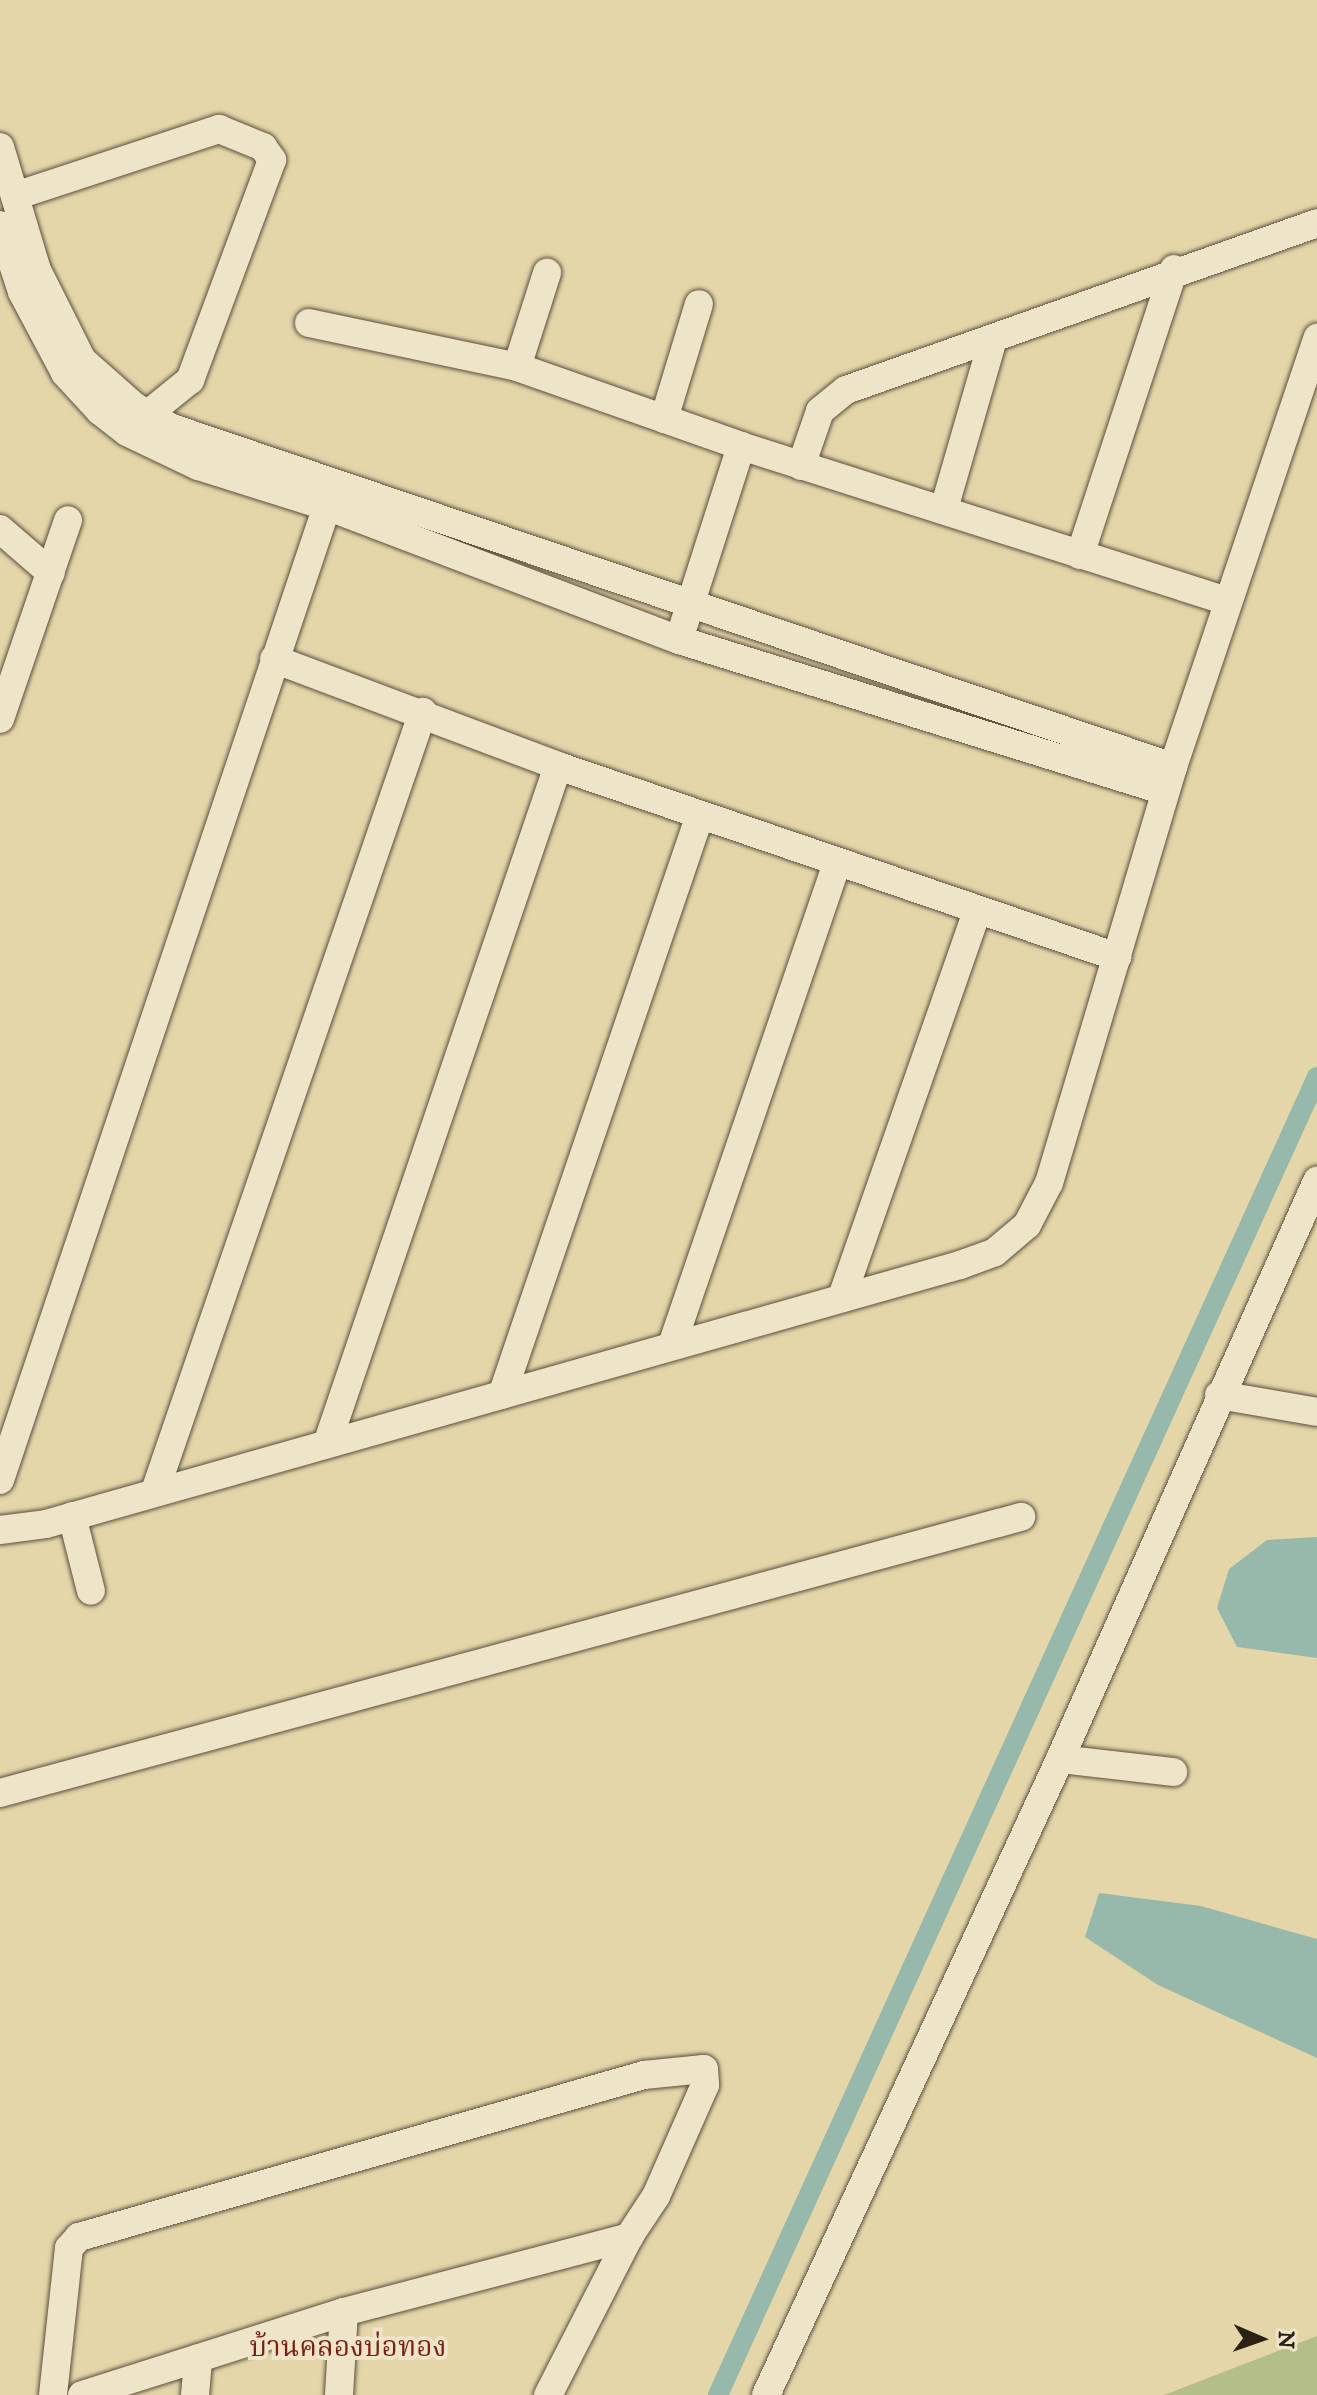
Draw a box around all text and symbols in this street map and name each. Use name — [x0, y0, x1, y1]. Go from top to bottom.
north arrow — [1221, 2299, 1301, 2379]
text: N — [1272, 2330, 1299, 2349]
district label: บ้านคลองบ่อทอง — [250, 2331, 446, 2365]

